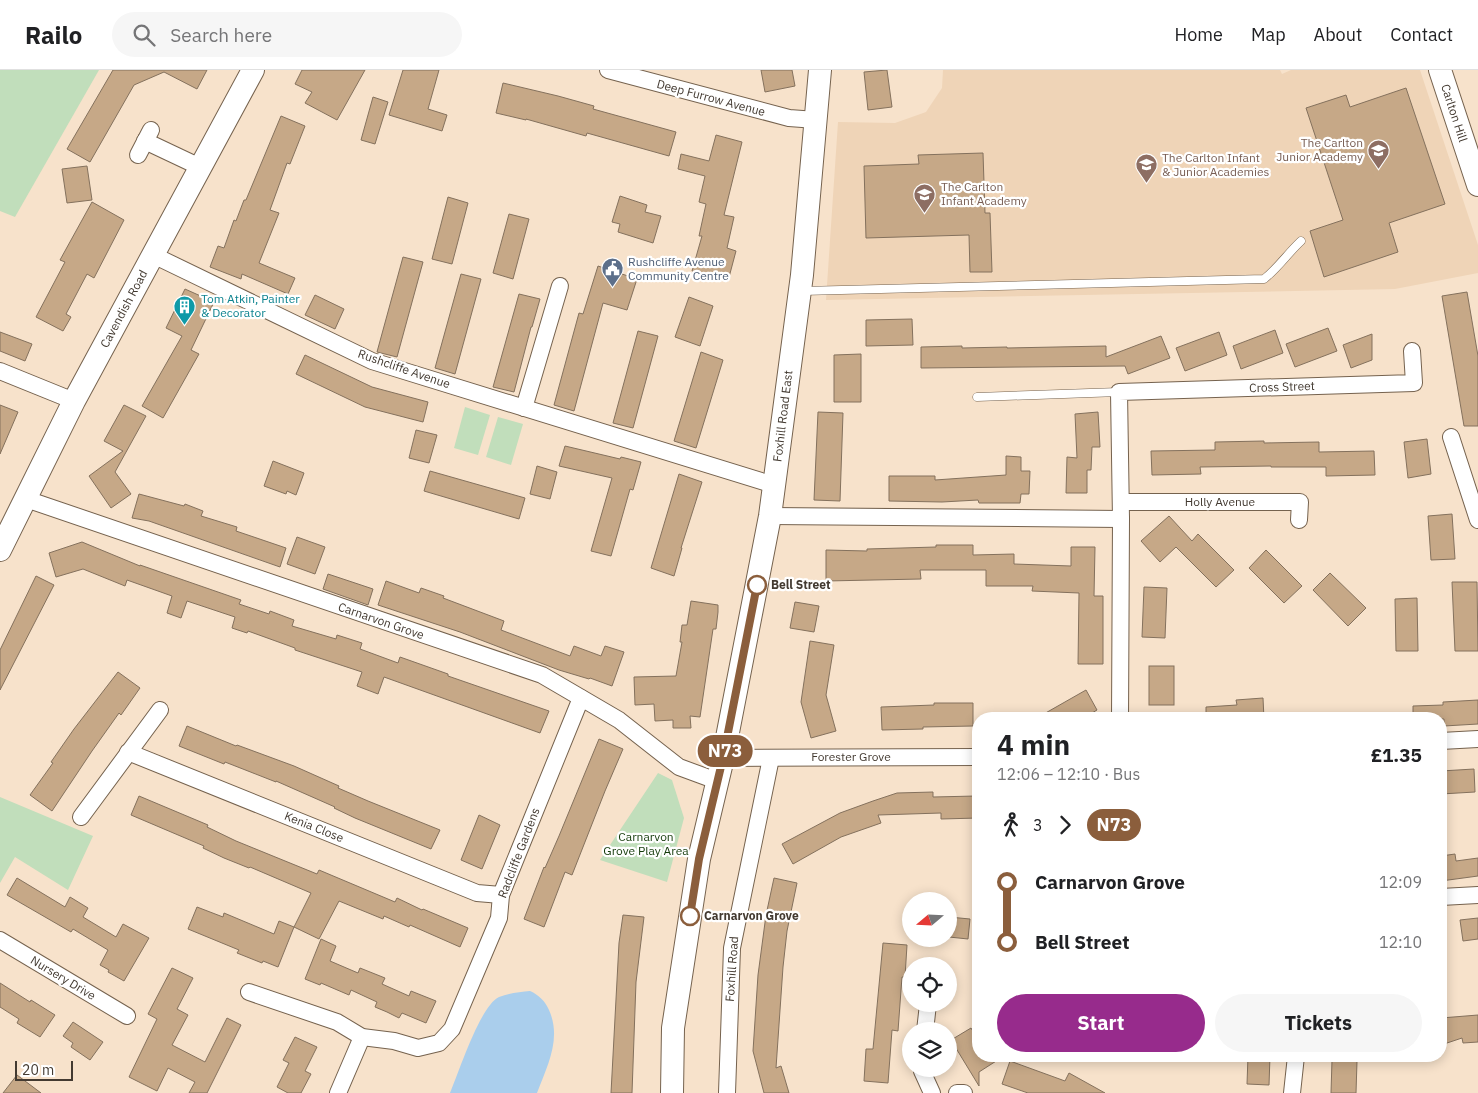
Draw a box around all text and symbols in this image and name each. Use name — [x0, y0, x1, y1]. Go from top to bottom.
search box — [112, 12, 462, 57]
text: Railo — [25, 19, 82, 51]
icon: search — [130, 21, 158, 49]
text: Search here — [170, 23, 272, 47]
text: Home — [1175, 23, 1223, 46]
text: Map — [1251, 23, 1286, 46]
text: About — [1314, 23, 1362, 46]
text: Contact — [1390, 23, 1453, 46]
street label: Deep Furrow Avenue — [655, 76, 767, 119]
street label: Carlton Hill — [1438, 82, 1471, 144]
place label: The Carlton Junior Academy — [1276, 135, 1363, 164]
school or university icon: The Carlton Junior Academy — [1367, 138, 1391, 169]
place label: The Carlton Infant & Junior Academies — [1162, 150, 1270, 179]
school or university icon: The Carlton Infant & Junior Academies — [1134, 153, 1158, 184]
place label: The Carlton Infant Academy — [941, 179, 1027, 208]
school or university icon: The Carlton Infant Academy — [913, 182, 937, 213]
place label: Rushcliffe Avenue Community Centre — [628, 254, 729, 283]
public building icon: Rushcliffe Avenue Community Centre — [600, 257, 624, 288]
street label: Cavendish Road — [97, 267, 150, 350]
place label: Tom Atkin, Painter & Decorator — [201, 291, 300, 320]
building icon: Tom Atkin, Painter & Decorator — [173, 294, 197, 325]
street label: Rushcliffe Avenue — [356, 346, 453, 391]
street label: Foxhill Road East — [769, 369, 796, 463]
street label: Cross Street — [1249, 378, 1315, 395]
street label: Holly Avenue — [1185, 494, 1256, 509]
marker: Bell Street — [747, 575, 767, 595]
place label: Bell Street — [771, 577, 831, 592]
street label: Carnarvon Grove — [336, 599, 426, 642]
text: 4 min — [997, 726, 1070, 763]
line badge: N73 — [696, 735, 754, 767]
text: N73 — [708, 739, 742, 762]
text: £1.35 — [1371, 743, 1422, 767]
street label: Forester Grove — [811, 749, 891, 764]
text: 12:06 – 12:10 · Bus — [997, 764, 1140, 784]
street label: Radcliffe Gardens — [494, 805, 543, 900]
street label: Kenia Close — [282, 808, 346, 845]
icon: walk — [997, 811, 1025, 839]
icon: forward — [1051, 811, 1079, 839]
text: N73 — [1097, 813, 1131, 836]
text: 3 — [1033, 815, 1043, 835]
park label: Carnarvon Grove Play Area — [603, 829, 689, 858]
text: Carnarvon Grove — [1035, 870, 1185, 894]
text: 12:09 — [1379, 872, 1422, 892]
north arrow — [902, 892, 958, 948]
map controls — [902, 892, 957, 1077]
marker: Carnarvon Grove — [680, 906, 700, 926]
place label: Carnarvon Grove — [704, 908, 799, 923]
text: Bell Street — [1035, 930, 1129, 954]
text: 12:10 — [1379, 932, 1422, 952]
street label: Foxhill Road — [722, 936, 741, 1002]
street label: Nursery Drive — [28, 952, 99, 1003]
button: locate — [902, 957, 957, 1012]
button: Start — [997, 994, 1205, 1052]
button: Tickets — [1215, 994, 1422, 1052]
button: layers — [902, 1022, 957, 1077]
scale bar — [15, 1058, 72, 1081]
text: 20 m — [22, 1061, 54, 1079]

